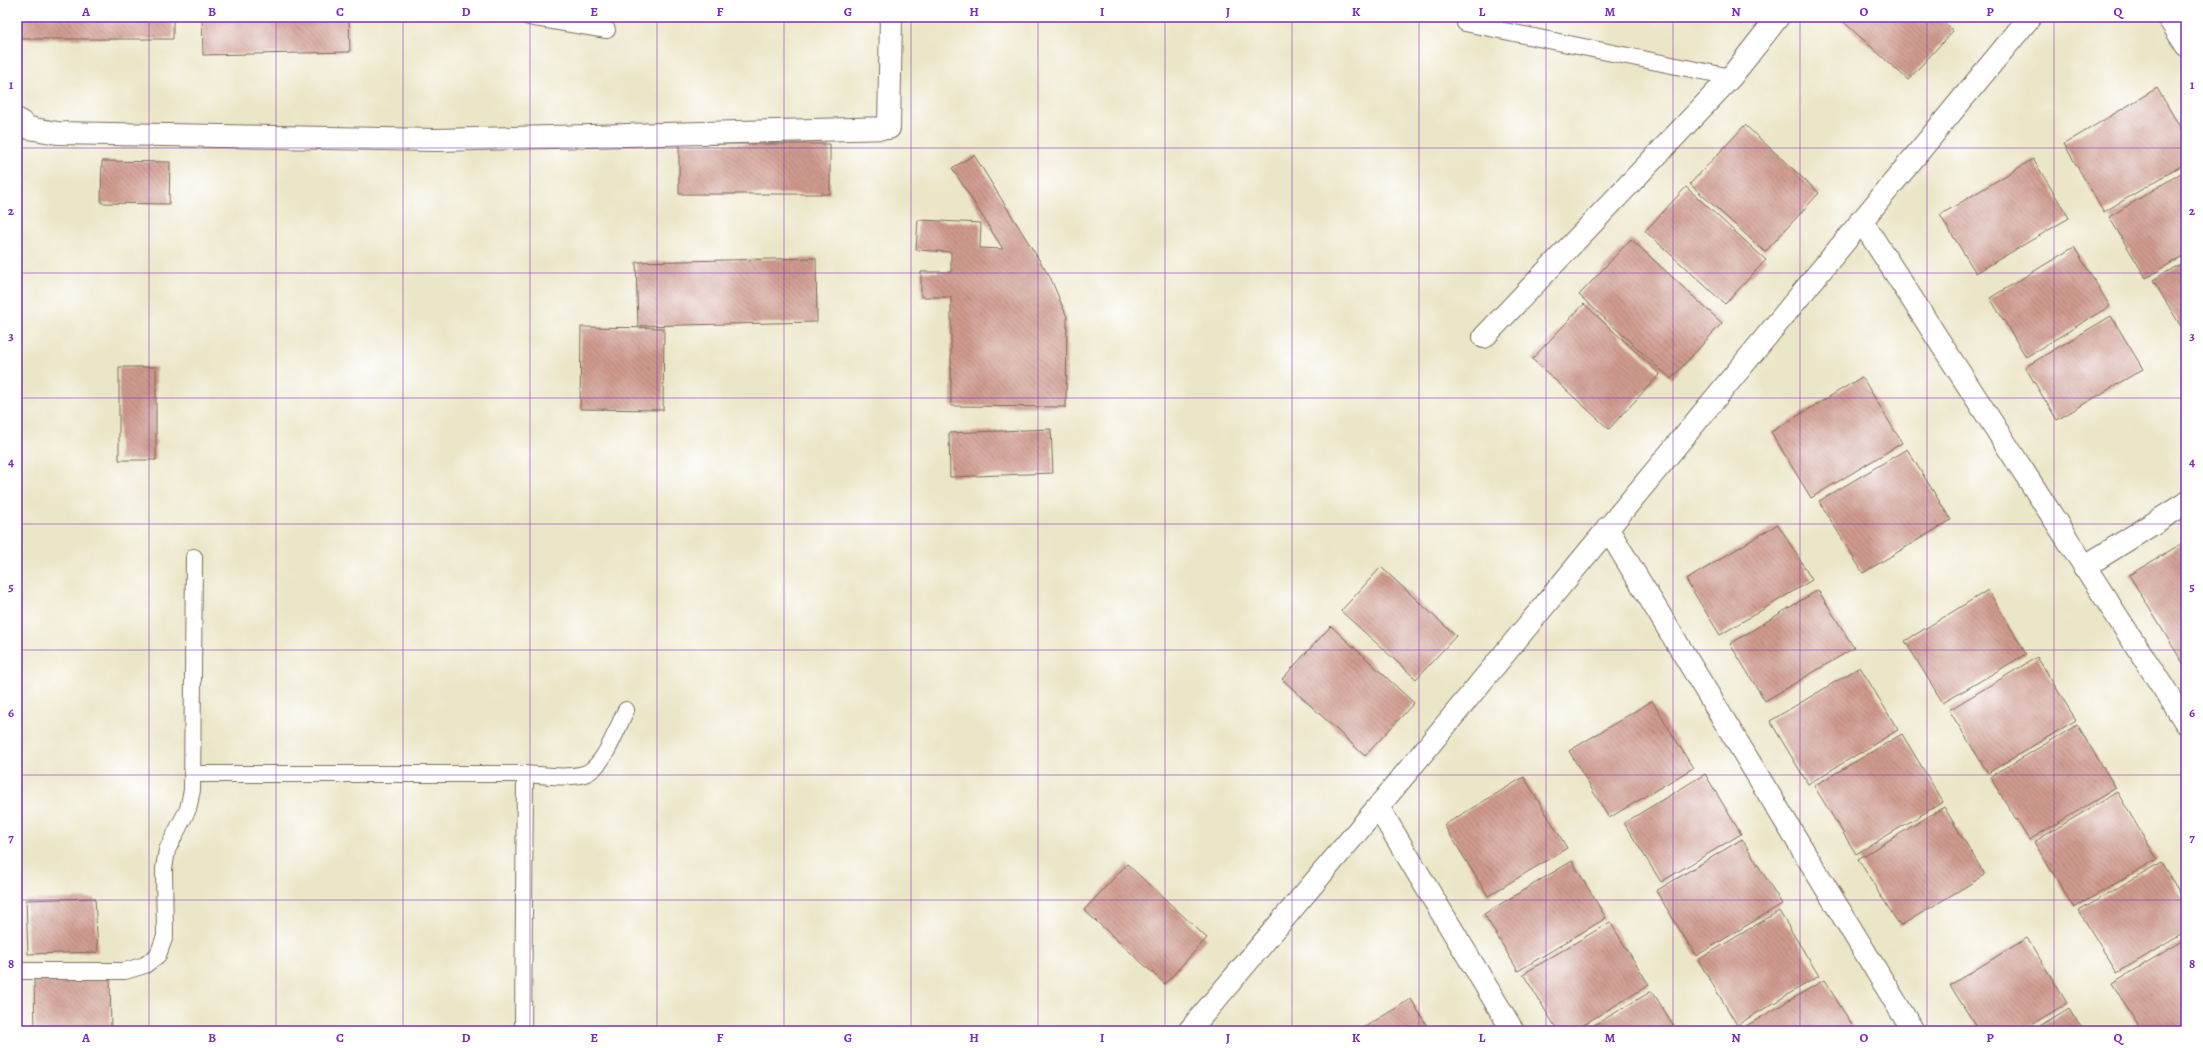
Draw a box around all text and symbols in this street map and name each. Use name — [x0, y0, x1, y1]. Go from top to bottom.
text: A — [81, 3, 91, 20]
text: B — [208, 3, 216, 20]
text: C — [336, 3, 344, 20]
text: D — [461, 3, 471, 20]
text: E — [590, 3, 598, 20]
text: F — [717, 3, 724, 20]
text: G — [844, 3, 852, 20]
text: H — [969, 3, 979, 20]
text: I — [1100, 3, 1105, 20]
text: J — [1226, 3, 1230, 20]
text: K — [1352, 3, 1361, 20]
text: L — [1479, 3, 1486, 20]
text: M — [1605, 3, 1616, 20]
text: N — [1731, 3, 1741, 20]
text: O — [1860, 3, 1869, 20]
text: P — [1986, 3, 1994, 20]
text: Q — [2114, 3, 2125, 20]
text: 1 — [9, 76, 14, 93]
text: 1 — [2190, 76, 2195, 93]
text: 2 — [8, 202, 15, 219]
text: 2 — [2189, 202, 2196, 219]
text: 3 — [8, 327, 14, 344]
text: 3 — [2189, 327, 2195, 344]
text: 4 — [8, 453, 14, 470]
text: 4 — [2189, 453, 2195, 470]
text: 5 — [8, 578, 14, 595]
text: 5 — [2189, 578, 2195, 595]
text: 6 — [8, 704, 14, 721]
text: 6 — [2189, 704, 2195, 721]
text: 7 — [8, 829, 14, 846]
text: 7 — [2189, 829, 2195, 846]
text: 8 — [8, 955, 14, 972]
text: 8 — [2189, 955, 2195, 972]
text: A — [81, 1029, 91, 1046]
text: B — [208, 1029, 216, 1046]
text: C — [336, 1029, 344, 1046]
text: D — [461, 1029, 471, 1046]
text: E — [590, 1029, 598, 1046]
text: F — [717, 1029, 724, 1046]
text: G — [844, 1029, 852, 1046]
text: H — [969, 1029, 979, 1046]
text: I — [1100, 1029, 1105, 1046]
text: J — [1226, 1029, 1230, 1046]
text: K — [1352, 1029, 1361, 1046]
text: L — [1479, 1029, 1486, 1046]
text: M — [1605, 1029, 1616, 1046]
text: N — [1731, 1029, 1741, 1046]
text: O — [1860, 1029, 1869, 1046]
text: P — [1986, 1029, 1994, 1046]
text: Q — [2114, 1029, 2125, 1046]

